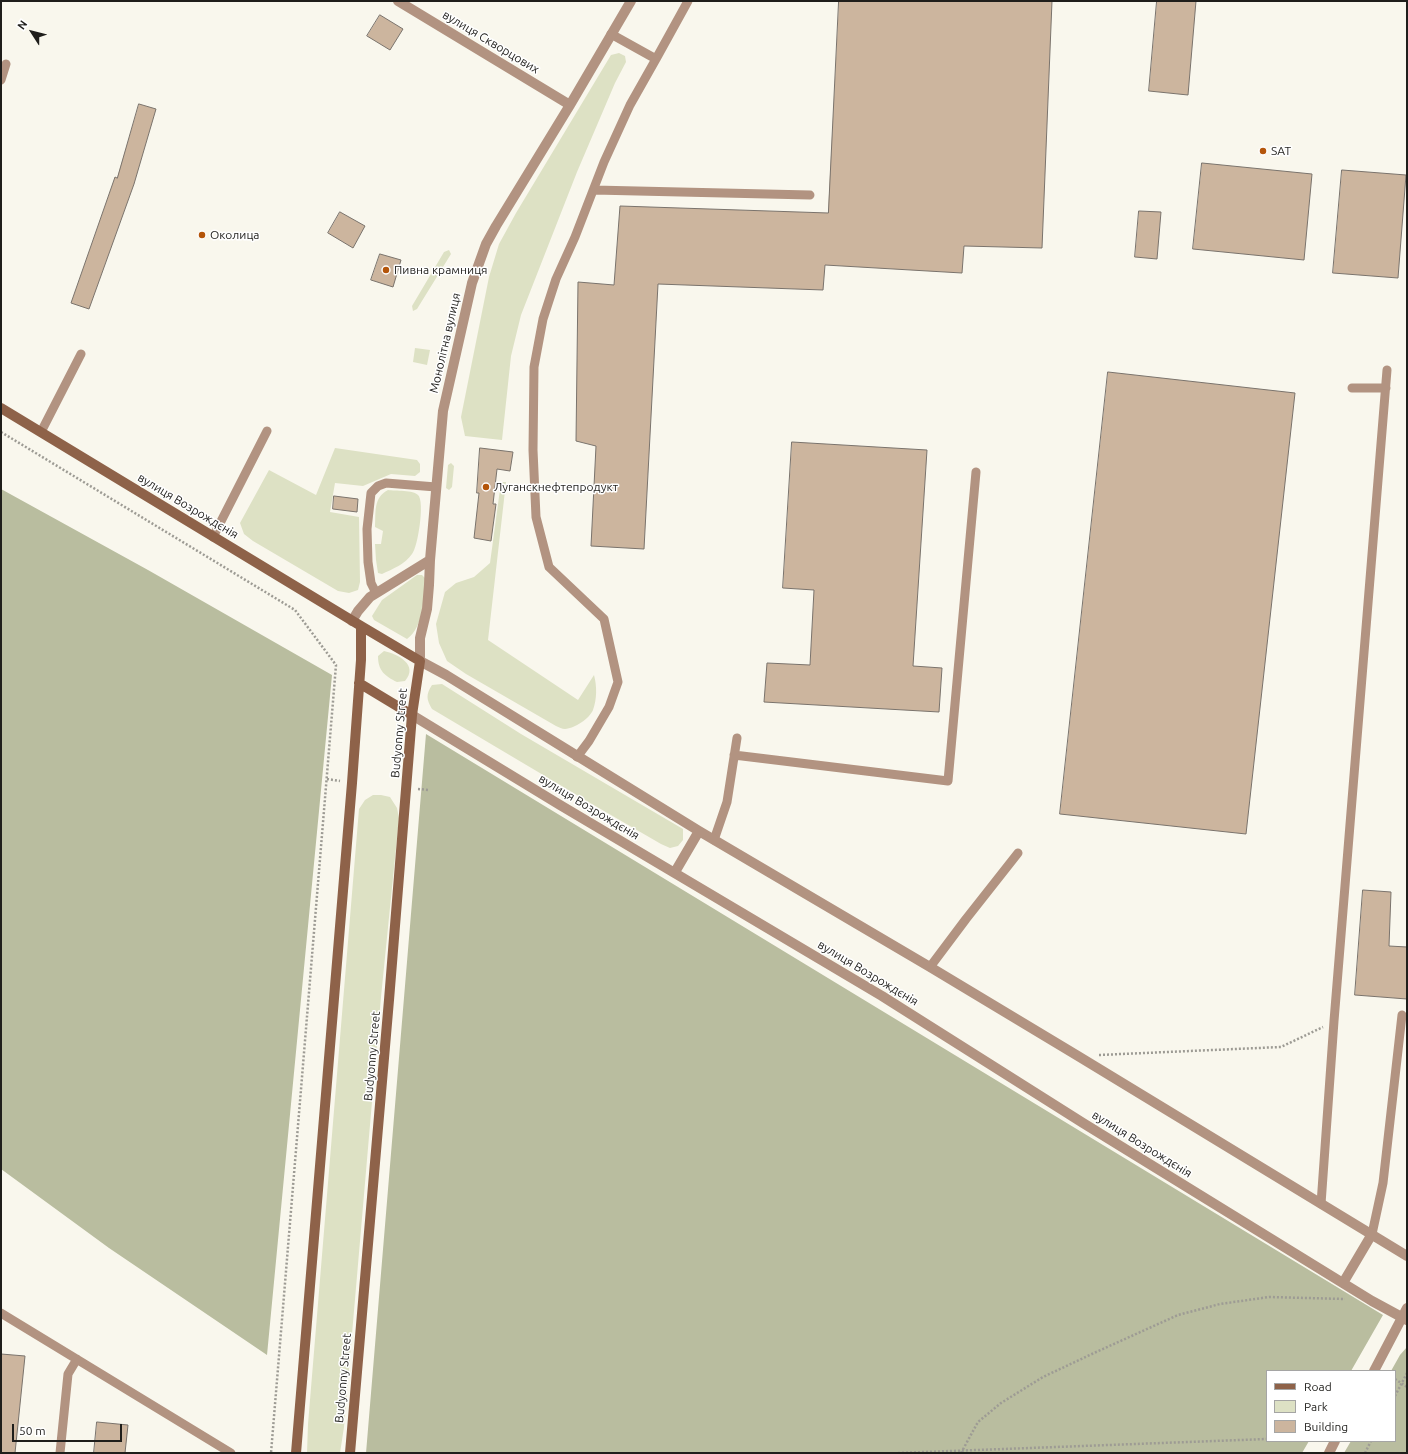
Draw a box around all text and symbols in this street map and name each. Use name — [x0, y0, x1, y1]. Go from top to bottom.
street label: вулиця Скворцових — [440, 7, 542, 77]
north arrow — [12, 12, 52, 52]
text: N — [15, 18, 30, 32]
place label: SAT — [1271, 144, 1291, 158]
marker: SAT — [1258, 146, 1268, 156]
place label: Околица — [210, 228, 260, 242]
marker: Околица — [197, 230, 207, 240]
place label: Пивна крамниця — [394, 263, 488, 277]
marker: Пивна крамниця — [381, 265, 391, 275]
street label: Монолітна вулиця — [426, 291, 464, 395]
street label: вулиця Возрождєнія — [135, 470, 241, 542]
place label: Луганскнефтепродукт — [494, 480, 618, 494]
marker: Луганскнефтепродукт — [481, 482, 491, 492]
street label: Budyonny Street — [388, 688, 410, 778]
street label: вулиця Возрождєнія — [536, 771, 642, 843]
street label: вулиця Возрождєнія — [815, 937, 921, 1009]
street label: Budyonny Street — [361, 1011, 383, 1101]
street label: вулиця Возрождєнія — [1089, 1107, 1195, 1181]
street label: Budyonny Street — [332, 1333, 354, 1423]
legend — [1266, 1370, 1396, 1442]
text: Road — [1304, 1380, 1332, 1393]
text: Park — [1304, 1400, 1328, 1413]
scale bar — [14, 1416, 124, 1442]
text: Building — [1304, 1420, 1348, 1433]
text: 50 m — [19, 1424, 46, 1437]

